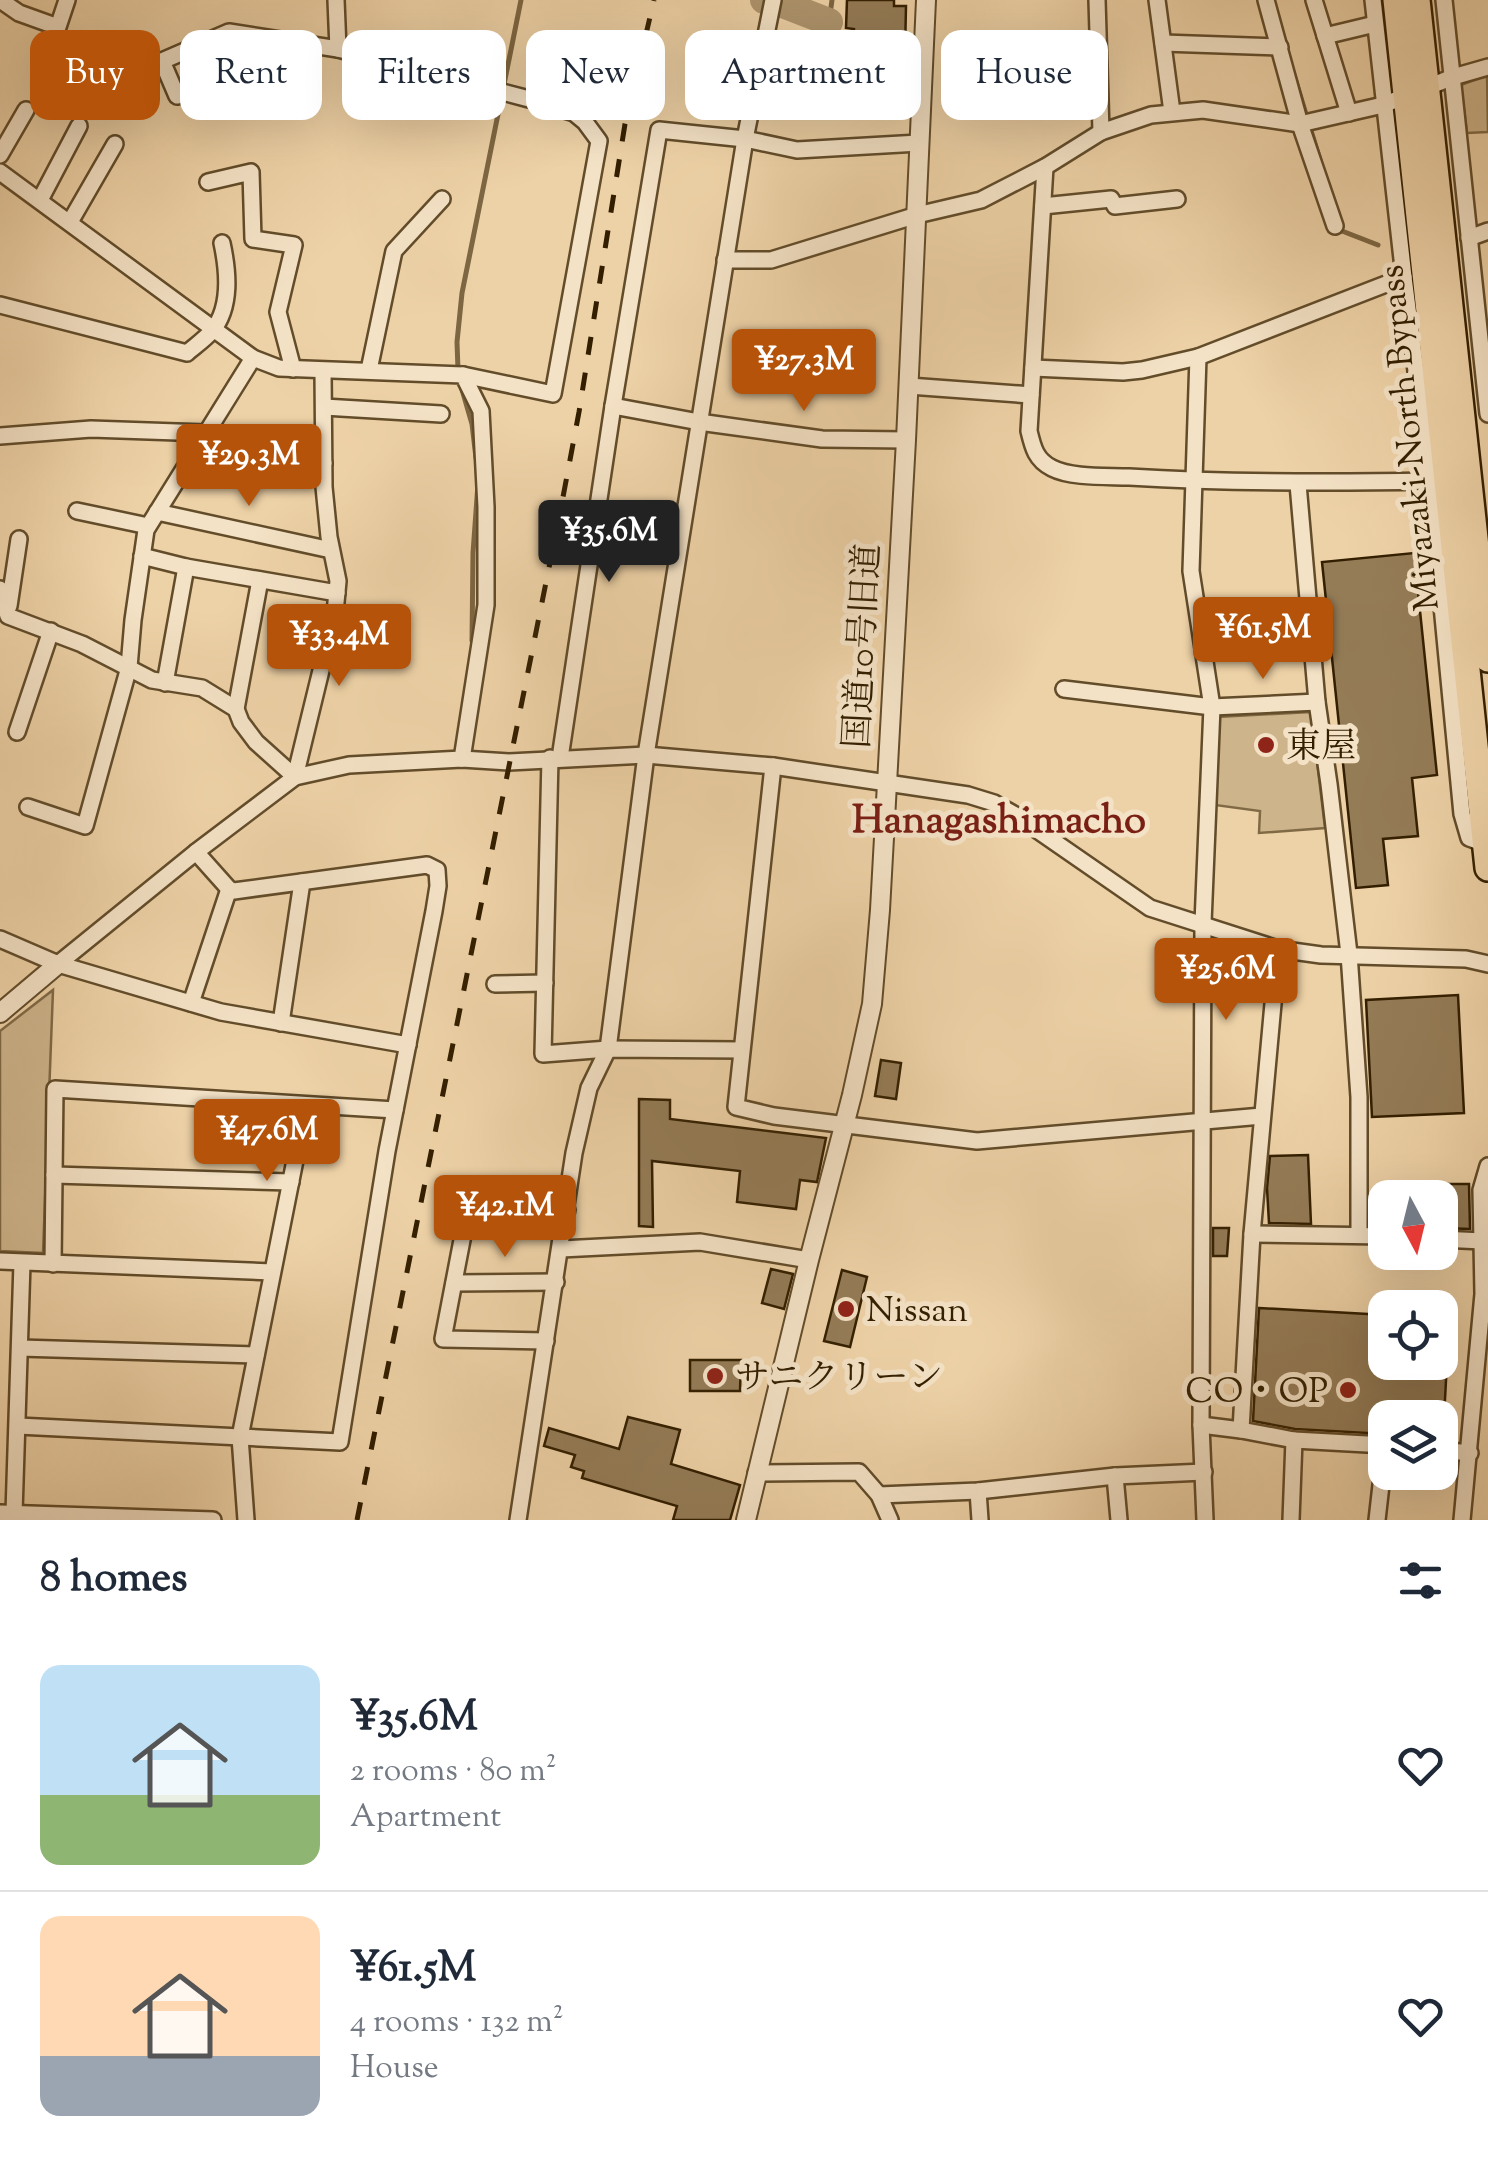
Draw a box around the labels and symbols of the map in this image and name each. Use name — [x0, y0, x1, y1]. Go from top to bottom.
street label: Miyazaki-North Bypass — [1368, 262, 1455, 613]
pin: ¥27.3M — [723, 329, 885, 414]
pin: ¥29.3M — [168, 424, 330, 509]
pin: ¥35.6M — [528, 500, 690, 585]
street label: 国道10号旧道 — [834, 542, 895, 750]
pin: ¥61.5M — [1182, 597, 1344, 682]
pin: ¥33.4M — [258, 604, 420, 689]
place label: 東屋 — [1286, 723, 1356, 774]
marker: 東屋 — [1255, 734, 1277, 756]
district label: Hanagashimacho — [852, 794, 1146, 851]
pin: ¥25.6M — [1145, 938, 1307, 1023]
pin: ¥47.6M — [186, 1099, 348, 1184]
pin: ¥42.1M — [424, 1175, 586, 1260]
north arrow — [1368, 1180, 1458, 1270]
place label: Nissan — [866, 1287, 968, 1338]
marker: Nissan — [835, 1298, 857, 1320]
place label: サニクリーン — [735, 1354, 943, 1405]
marker: サニクリーン — [704, 1365, 726, 1387]
place label: CO・OP — [1185, 1368, 1328, 1419]
marker: CO・OP — [1337, 1379, 1359, 1401]

